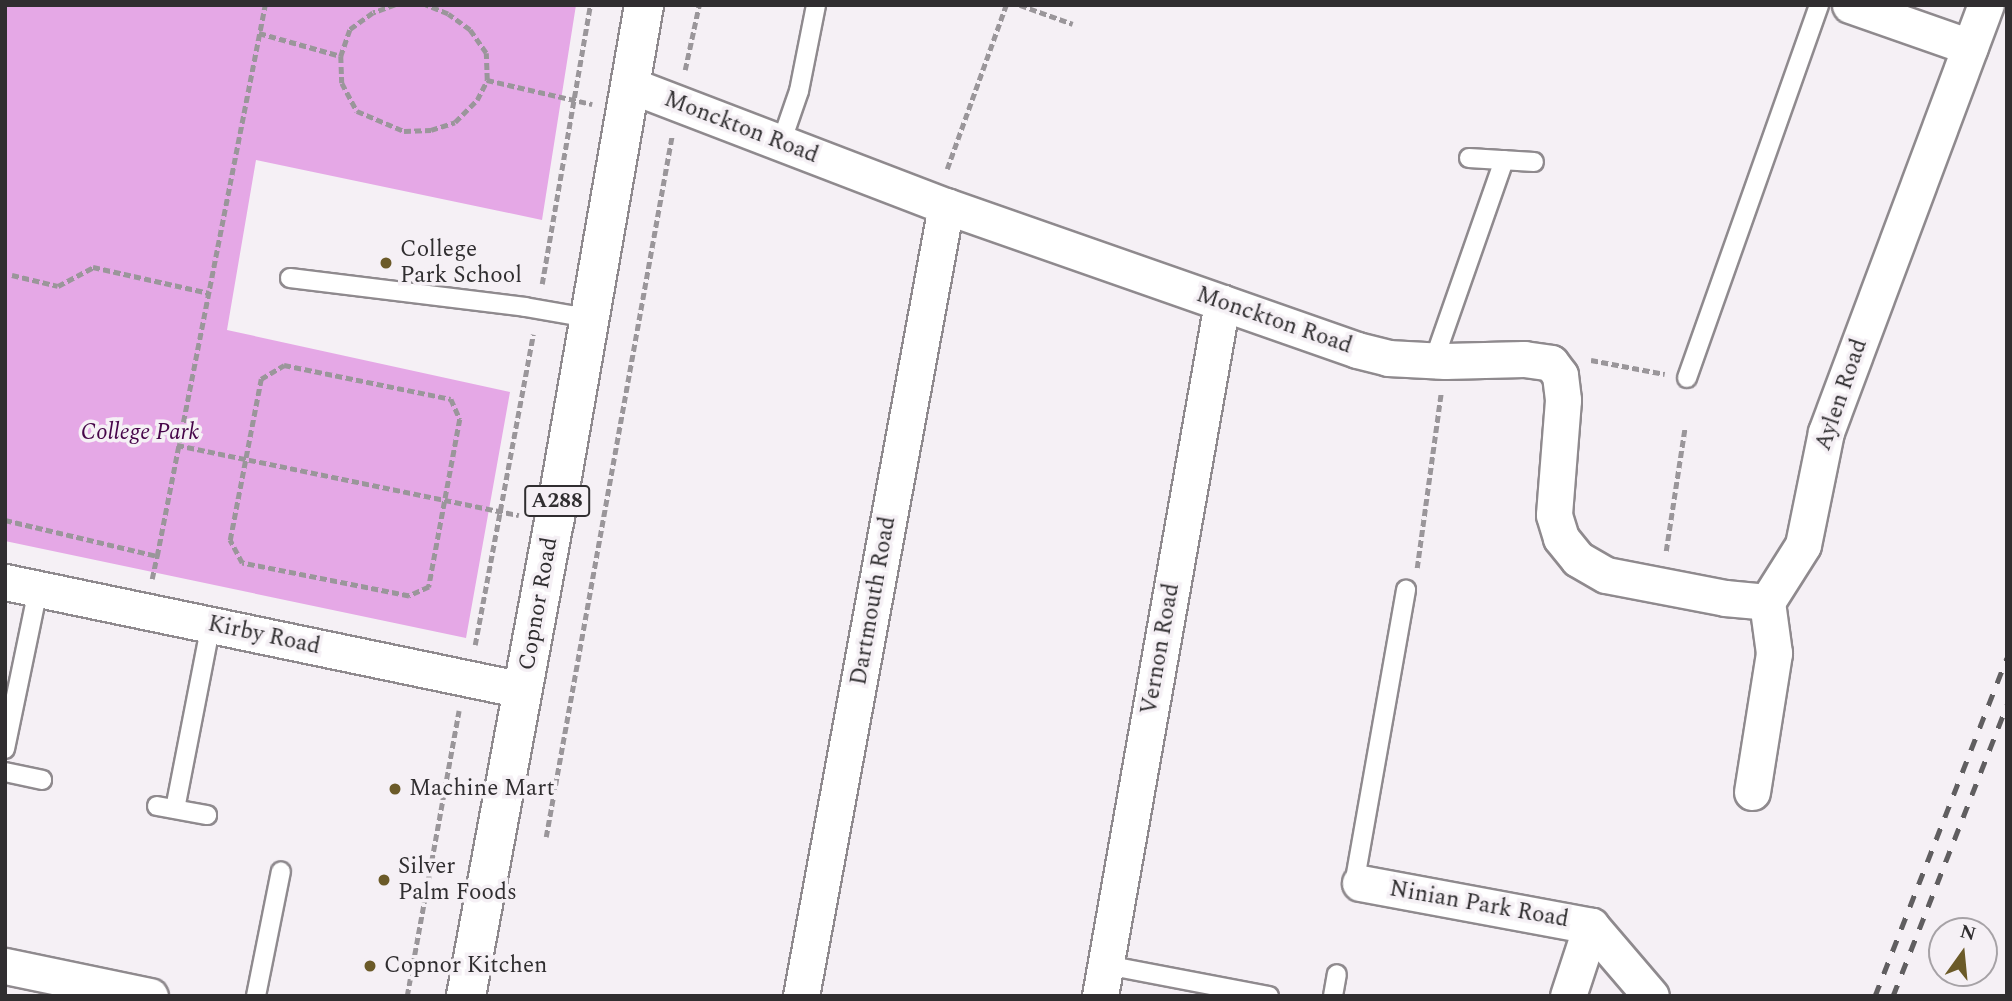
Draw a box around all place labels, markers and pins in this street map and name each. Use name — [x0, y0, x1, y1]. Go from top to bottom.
place label: College Park School — [400, 236, 522, 290]
marker: College Park School — [378, 255, 394, 271]
place label: Machine Mart — [409, 775, 555, 803]
marker: Machine Mart — [387, 781, 403, 797]
place label: Silver Palm Foods — [398, 853, 517, 907]
marker: Silver Palm Foods — [376, 872, 392, 888]
place label: Copnor Kitchen — [384, 952, 547, 980]
marker: Copnor Kitchen — [362, 958, 378, 974]

